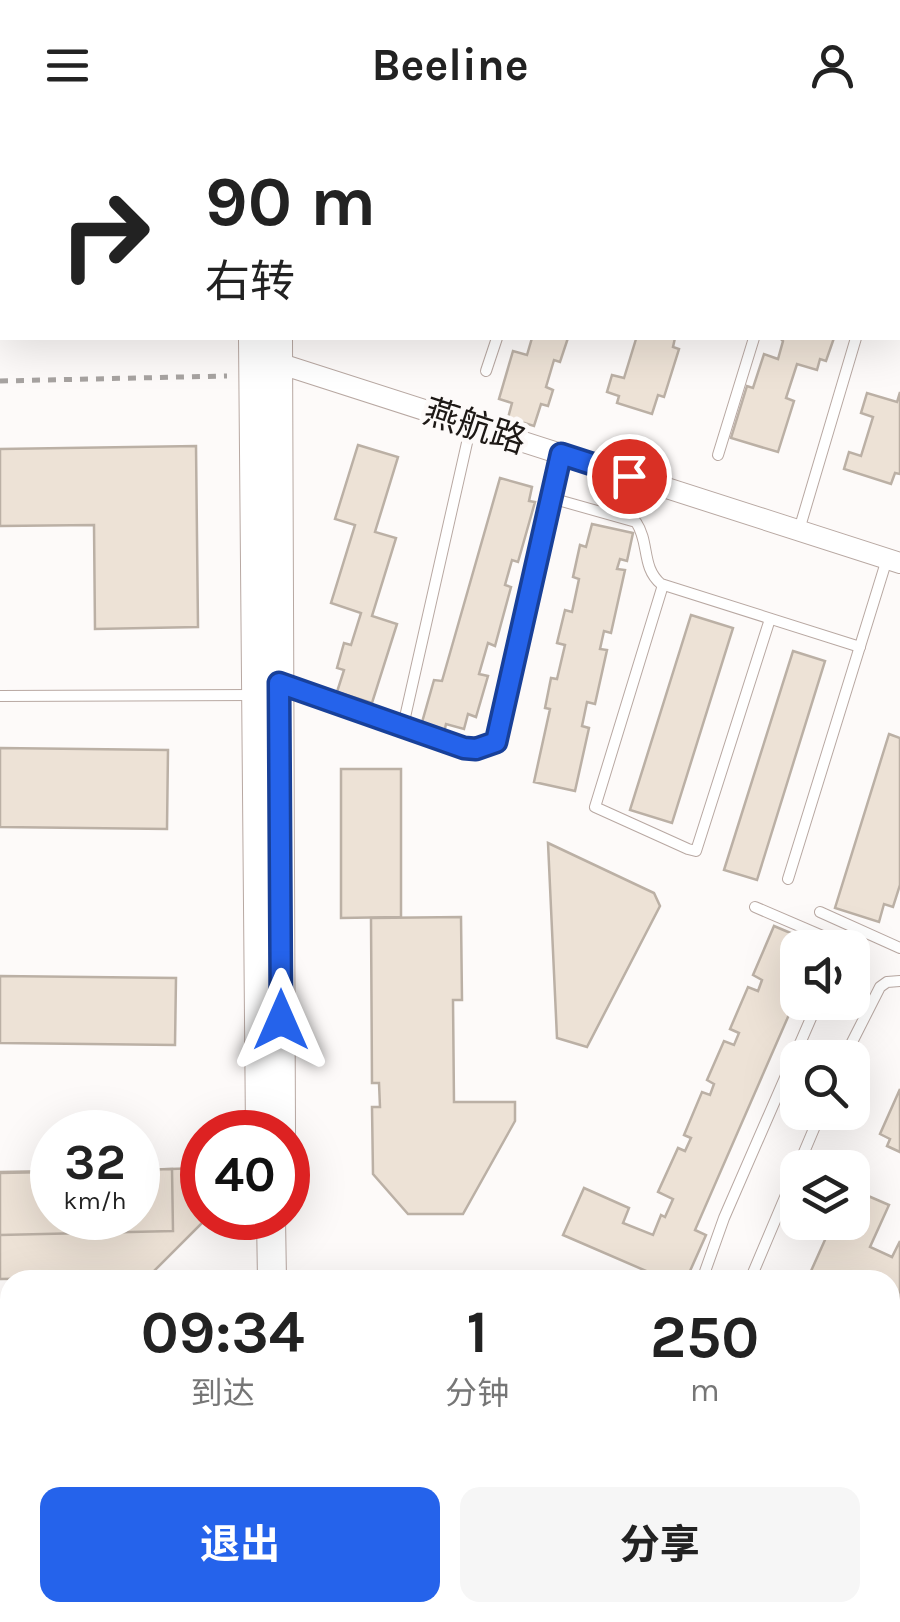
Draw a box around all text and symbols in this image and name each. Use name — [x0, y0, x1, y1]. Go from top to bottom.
icon: menu — [40, 38, 95, 93]
icon: person — [805, 38, 860, 93]
text: Beeline — [371, 39, 529, 91]
text: 90 m — [205, 161, 376, 243]
icon: right — [40, 170, 170, 300]
text: 右转 — [205, 256, 295, 308]
street label: 燕航路 — [419, 391, 531, 462]
pin — [587, 434, 672, 519]
icon: arrive — [602, 449, 657, 504]
map controls — [780, 930, 870, 1240]
button: sound — [780, 930, 870, 1020]
position arrow — [229, 968, 333, 1072]
button: search — [780, 1040, 870, 1130]
speed limit sign: 40 — [180, 1110, 310, 1240]
text: 32 — [64, 1133, 126, 1192]
button: layers — [780, 1150, 870, 1240]
text: km/h — [63, 1186, 127, 1215]
text: 09:34 — [141, 1297, 305, 1367]
text: 1 — [467, 1297, 488, 1367]
text: 250 — [650, 1302, 759, 1372]
text: m — [690, 1372, 720, 1409]
text: 到达 — [191, 1375, 255, 1412]
text: 分钟 — [445, 1375, 509, 1412]
button: 退出 — [40, 1487, 440, 1602]
button: 分享 — [460, 1487, 860, 1602]

